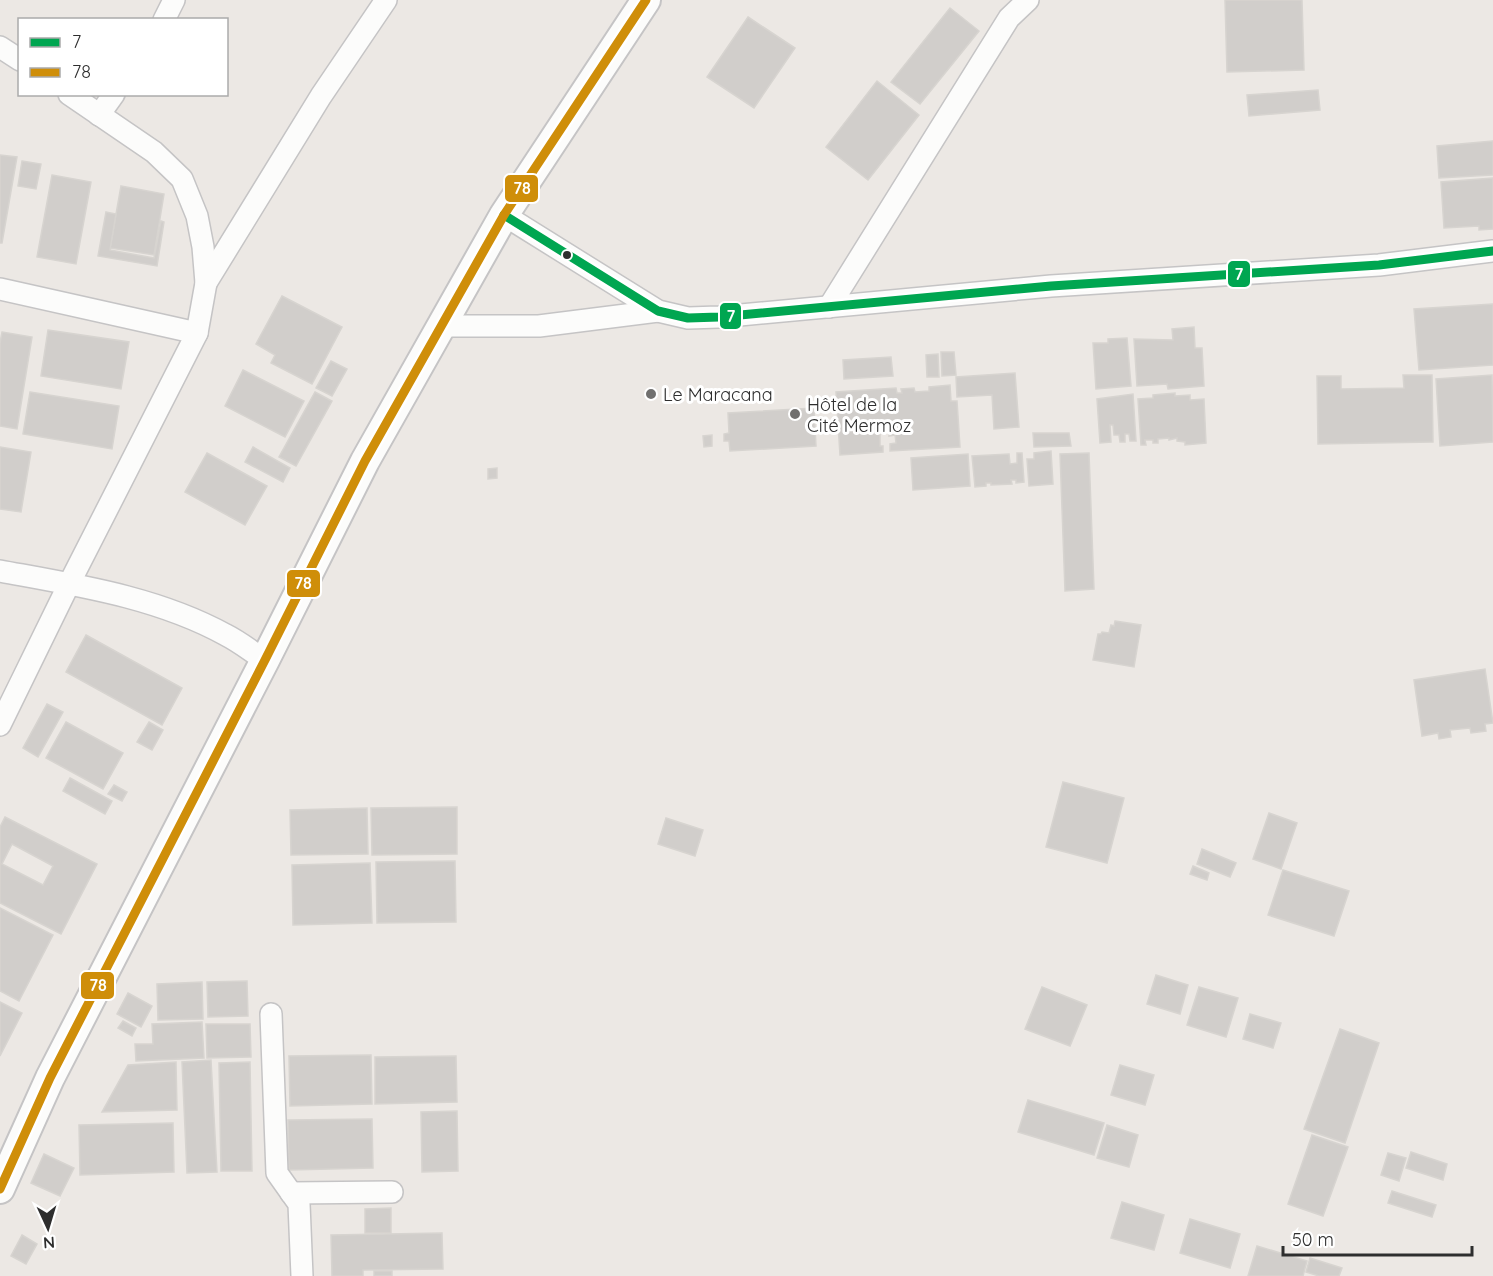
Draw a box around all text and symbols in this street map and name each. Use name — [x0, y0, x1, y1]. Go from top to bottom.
legend — [18, 18, 228, 96]
text: 7 — [72, 30, 81, 53]
text: 78 — [72, 60, 91, 83]
line badge: 78 — [504, 174, 539, 203]
text: 78 — [513, 178, 531, 198]
unlabelled marker — [561, 249, 573, 261]
line badge: 7 — [1227, 260, 1251, 288]
text: 7 — [1235, 264, 1244, 284]
line badge: 7 — [719, 302, 742, 330]
text: 7 — [727, 306, 736, 326]
place label: Le Maracana — [663, 383, 773, 406]
marker: Le Maracana — [644, 387, 658, 401]
place label: Hôtel de la Cité Mermoz — [807, 393, 911, 437]
marker: Hôtel de la Cité Mermoz — [788, 407, 802, 421]
line badge: 78 — [286, 569, 321, 598]
text: 78 — [294, 573, 312, 593]
line badge: 78 — [80, 971, 115, 1000]
text: 78 — [89, 975, 107, 995]
north arrow — [18, 1198, 78, 1258]
scale bar — [1283, 1219, 1472, 1257]
text: 50 m — [1292, 1228, 1334, 1251]
text: N — [42, 1233, 56, 1253]

